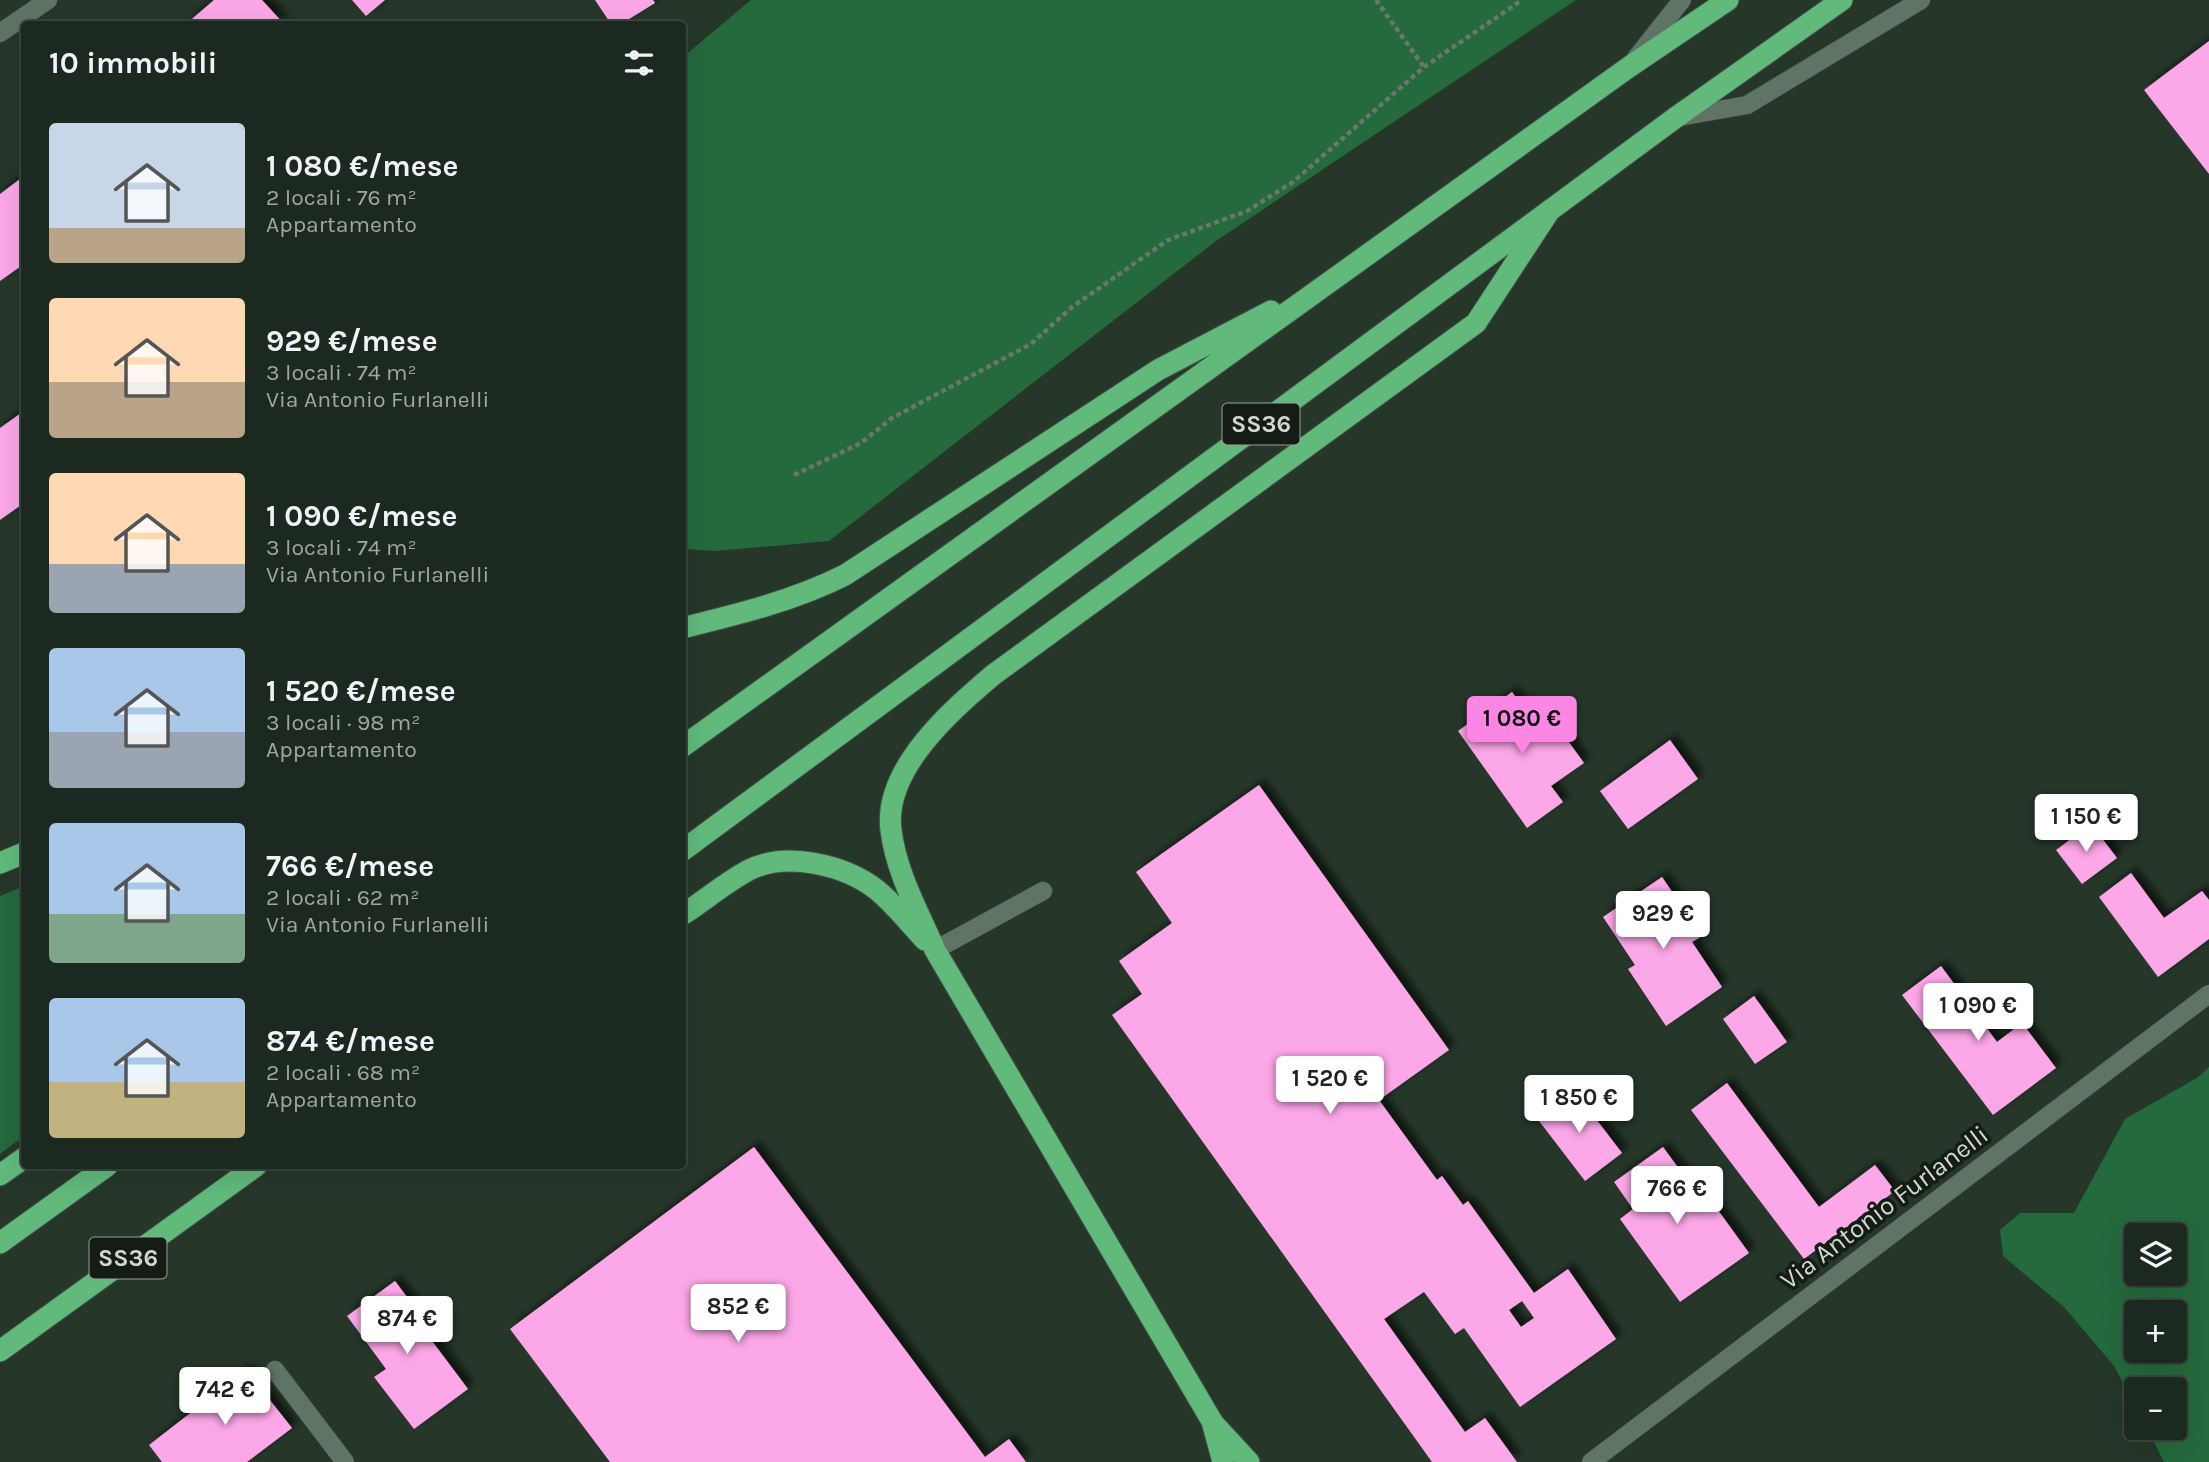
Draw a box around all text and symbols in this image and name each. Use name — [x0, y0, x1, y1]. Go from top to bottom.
icon: filters — [620, 44, 658, 82]
text: 10 immobili — [49, 45, 217, 81]
text: 1 080 €/mese — [266, 148, 458, 184]
icon: home — [105, 151, 189, 235]
text: 2 locali · 76 m² — [266, 184, 417, 211]
text: Appartamento — [266, 211, 417, 238]
text: 929 €/mese — [266, 323, 438, 359]
icon: home — [105, 326, 189, 410]
text: 3 locali · 74 m² — [266, 359, 417, 386]
text: Via Antonio Furlanelli — [266, 386, 489, 413]
road number: SS36 — [1222, 404, 1300, 444]
text: 1 090 €/mese — [266, 498, 457, 534]
icon: home — [105, 501, 189, 585]
text: 3 locali · 74 m² — [266, 534, 417, 561]
text: Via Antonio Furlanelli — [266, 561, 489, 588]
text: 1 520 €/mese — [266, 673, 456, 709]
icon: home — [105, 676, 189, 760]
pin: 1 080 € — [1457, 696, 1587, 756]
text: 1 080 € — [1483, 705, 1561, 732]
text: 3 locali · 98 m² — [266, 709, 421, 736]
text: Appartamento — [266, 736, 417, 763]
pin: 1 150 € — [2021, 794, 2151, 854]
text: 1 150 € — [2051, 803, 2121, 830]
text: 766 €/mese — [266, 848, 434, 884]
icon: home — [105, 851, 189, 935]
text: 2 locali · 62 m² — [266, 884, 419, 911]
pin: 929 € — [1614, 892, 1712, 951]
text: 929 € — [1632, 900, 1694, 927]
text: Via Antonio Furlanelli — [266, 911, 489, 938]
pin: 1 090 € — [1913, 984, 2043, 1043]
text: 1 090 € — [1939, 992, 2017, 1019]
text: 874 €/mese — [266, 1023, 435, 1059]
icon: home — [105, 1026, 189, 1110]
pin: 1 520 € — [1265, 1056, 1395, 1116]
text: 2 locali · 68 m² — [266, 1059, 420, 1086]
text: 1 520 € — [1292, 1065, 1368, 1092]
pin: 1 850 € — [1514, 1076, 1644, 1135]
text: 1 850 € — [1540, 1084, 1618, 1111]
text: Appartamento — [266, 1086, 417, 1113]
street label: Via Antonio Furlanelli — [1774, 1119, 1994, 1296]
pin: 766 € — [1628, 1166, 1726, 1226]
text: 766 € — [1647, 1175, 1707, 1202]
map controls — [2124, 1223, 2187, 1440]
button: layers — [2124, 1223, 2187, 1286]
road number: SS36 — [90, 1238, 166, 1278]
pin: 852 € — [689, 1284, 787, 1344]
text: 852 € — [707, 1293, 769, 1320]
pin: 874 € — [358, 1296, 456, 1356]
button: + — [2124, 1300, 2187, 1363]
text: 874 € — [377, 1305, 437, 1332]
pin: 742 € — [176, 1368, 274, 1427]
text: 742 € — [195, 1376, 255, 1403]
button: − — [2124, 1377, 2187, 1440]

